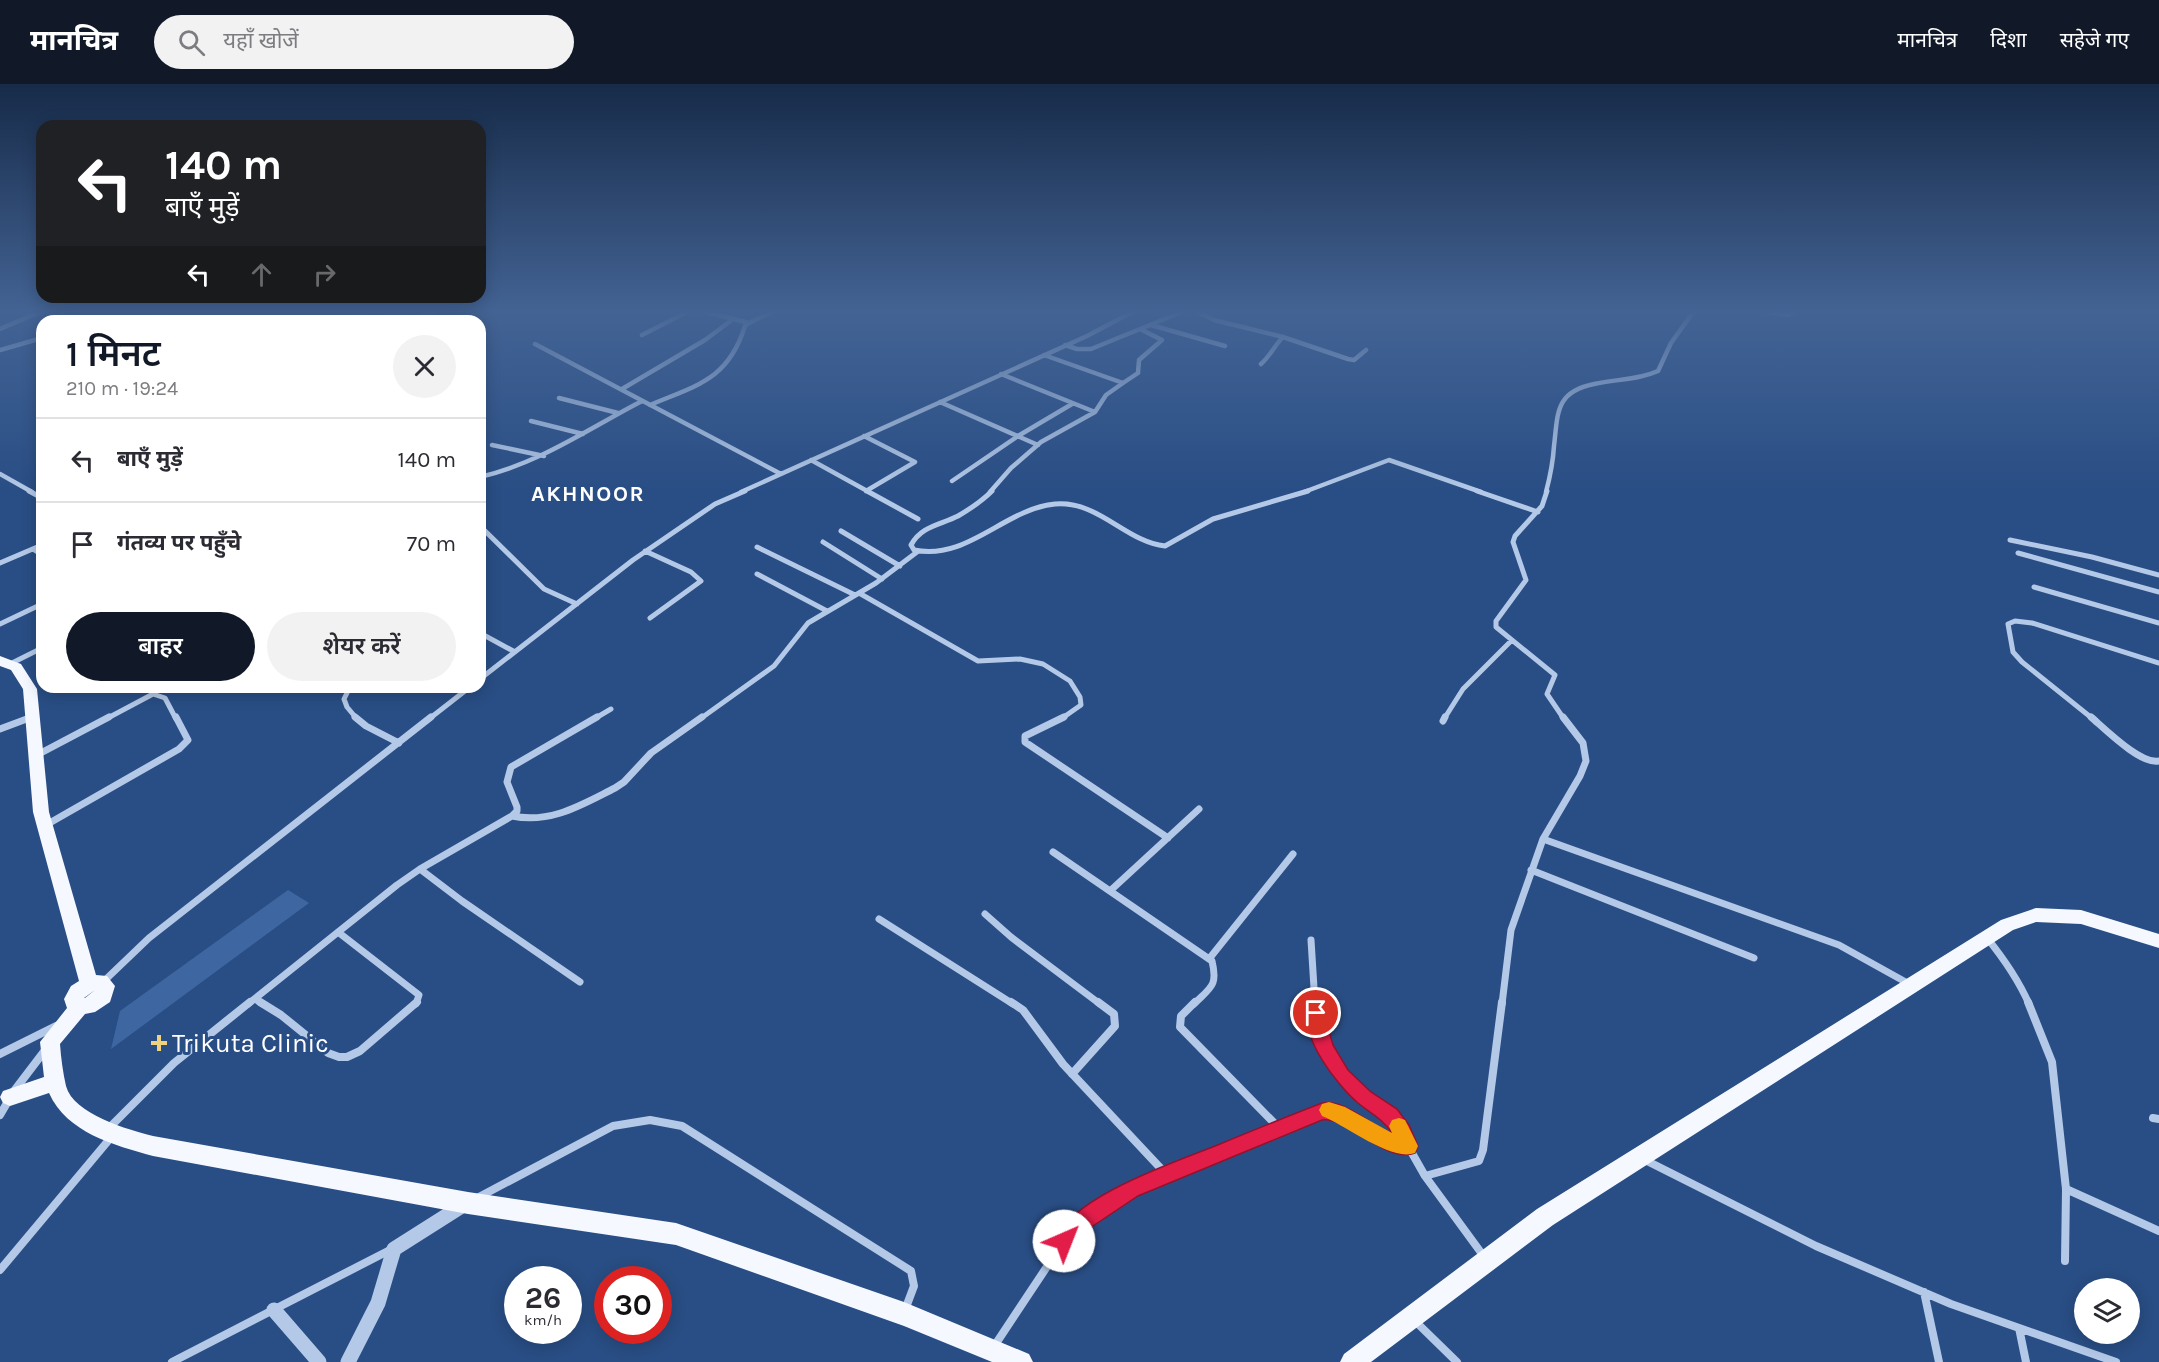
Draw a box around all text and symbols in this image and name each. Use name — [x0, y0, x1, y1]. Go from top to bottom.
search box — [154, 15, 574, 69]
text: मानचित्र — [30, 24, 118, 57]
icon: search — [175, 26, 208, 59]
text: यहाँ खोजें — [223, 28, 299, 54]
text: मानचित्र — [1897, 28, 1957, 52]
text: दिशा — [1990, 28, 2027, 52]
text: सहेजे गए — [2060, 28, 2129, 52]
text: 140 m — [165, 140, 282, 190]
icon: left — [66, 144, 144, 222]
text: बाएँ मुड़ें — [165, 191, 239, 223]
icon: left — [182, 258, 215, 291]
icon: ahead — [245, 258, 278, 291]
icon: right — [308, 258, 341, 291]
text: 1 मिनट — [66, 333, 161, 375]
button: close — [393, 335, 456, 398]
text: 210 m · 19:24 — [66, 377, 178, 400]
icon: left — [66, 444, 99, 477]
text: बाएँ मुड़ें — [117, 446, 183, 472]
text: 140 m — [398, 447, 456, 473]
district label: AKHNOOR — [531, 481, 645, 507]
icon: arrive — [66, 528, 99, 561]
text: गंतव्य पर पहुँचे — [117, 530, 241, 556]
text: 70 m — [407, 531, 456, 557]
button: बाहर — [66, 612, 255, 681]
button: शेयर करें — [267, 612, 456, 681]
pin — [1290, 987, 1341, 1038]
icon: arrive — [1299, 996, 1332, 1029]
place label: Trikuta Clinic — [172, 1028, 329, 1059]
marker: Trikuta Clinic — [150, 1034, 168, 1052]
position arrow — [1032, 1209, 1096, 1273]
speed limit sign: 30 — [594, 1266, 672, 1344]
map controls — [2074, 1278, 2140, 1344]
button: layers — [2074, 1278, 2140, 1344]
text: 26 — [525, 1280, 561, 1316]
text: km/h — [524, 1311, 562, 1329]

